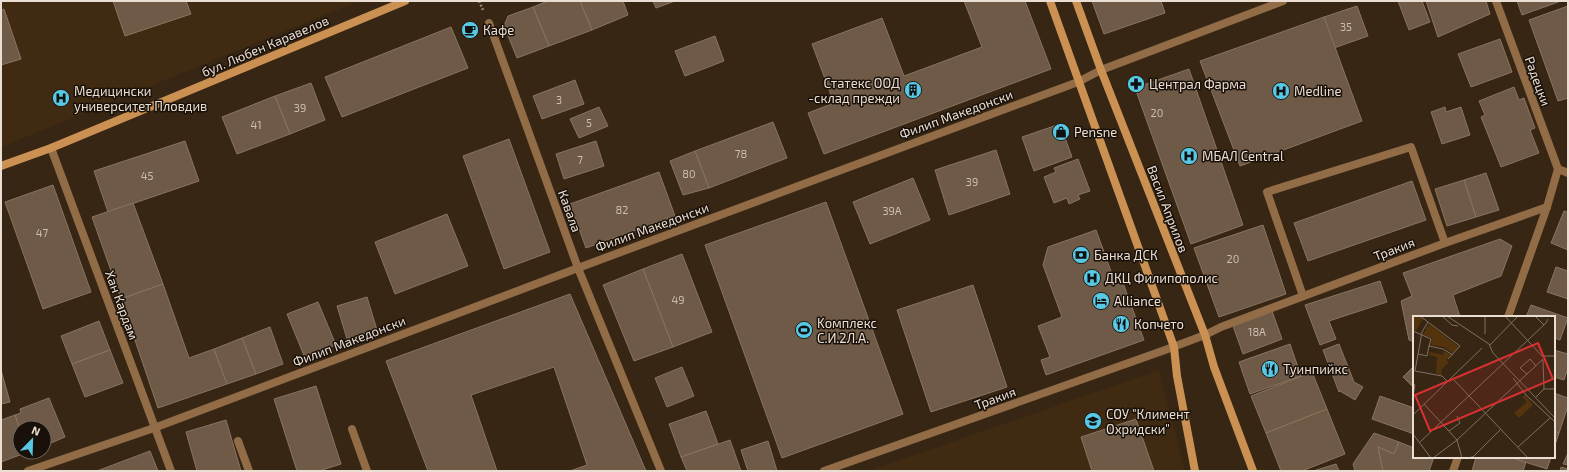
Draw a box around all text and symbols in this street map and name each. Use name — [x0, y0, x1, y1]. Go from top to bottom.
street label: бул. Любен Каравелов — [199, 12, 331, 80]
cafe icon: Кафе — [460, 20, 480, 40]
house number: 35 — [1340, 20, 1352, 33]
place label: Кафе — [483, 22, 514, 38]
street label: Радецки — [1522, 54, 1554, 108]
pharmacy icon: Централ Фарма — [1126, 74, 1146, 94]
place label: Статекс ООД -склад прежди — [808, 75, 900, 106]
place label: Централ Фарма — [1149, 76, 1246, 92]
building icon: Статекс ООД -склад прежди — [903, 80, 923, 100]
hospital icon: Medline — [1271, 81, 1291, 101]
place label: Медицински университет Пловдив — [74, 83, 207, 114]
place label: Medline — [1294, 83, 1341, 99]
street label: Филип Македонски — [897, 86, 1015, 142]
hospital icon: Медицински университет Пловдив — [51, 88, 71, 108]
house number: 3 — [556, 93, 562, 106]
house number: 39 — [294, 101, 306, 114]
house number: 20 — [1151, 106, 1163, 119]
house number: 5 — [586, 116, 592, 129]
house number: 41 — [250, 118, 262, 131]
shop icon: Pensne — [1051, 122, 1071, 142]
place label: Pensne — [1074, 124, 1117, 140]
hospital icon: МБАЛ Central — [1179, 146, 1199, 166]
house number: 78 — [735, 147, 747, 160]
place label: МБАЛ Central — [1202, 148, 1284, 164]
house number: 7 — [577, 153, 583, 166]
street label: Васил Априлов — [1144, 163, 1192, 255]
house number: 80 — [682, 167, 696, 180]
house number: 45 — [141, 169, 153, 182]
house number: 39 — [966, 175, 978, 188]
street label: Кавала — [555, 188, 585, 234]
street label: Филип Македонски — [593, 199, 711, 255]
house number: 82 — [616, 203, 628, 216]
house number: 39А — [882, 204, 902, 217]
house number: 47 — [36, 226, 49, 239]
street label: Тракия — [1371, 234, 1417, 264]
bank icon: Банка ДСК — [1071, 245, 1091, 265]
place label: Банка ДСК — [1094, 247, 1158, 263]
house number: 20 — [1227, 252, 1239, 265]
street label: Хан Кардам — [102, 268, 142, 342]
hospital icon: ДКЦ Филипополис — [1082, 268, 1102, 288]
place label: ДКЦ Филипополис — [1105, 270, 1218, 286]
hotel icon: Alliance — [1091, 291, 1111, 311]
house number: 49 — [671, 293, 685, 306]
place label: Alliance — [1114, 293, 1161, 309]
street label: Филип Македонски — [290, 312, 408, 370]
restaurant icon: Копчето — [1111, 314, 1131, 334]
place label: Kомплекс С.И.2Л.А. — [817, 315, 877, 346]
place label: Копчето — [1134, 316, 1184, 332]
inset map — [1413, 316, 1555, 458]
sports icon: Kомплекс С.И.2Л.А. — [794, 320, 814, 340]
house number: 18А — [1248, 325, 1266, 338]
restaurant icon: Туинпийкс — [1260, 359, 1280, 379]
place label: Туинпийкс — [1283, 361, 1348, 377]
street label: Тракия — [972, 383, 1018, 413]
place label: СОУ "Климент Охридски" — [1106, 406, 1191, 437]
school or university icon: СОУ "Климент Охридски" — [1083, 411, 1103, 431]
north arrow — [12, 420, 52, 460]
text: N — [30, 423, 42, 438]

